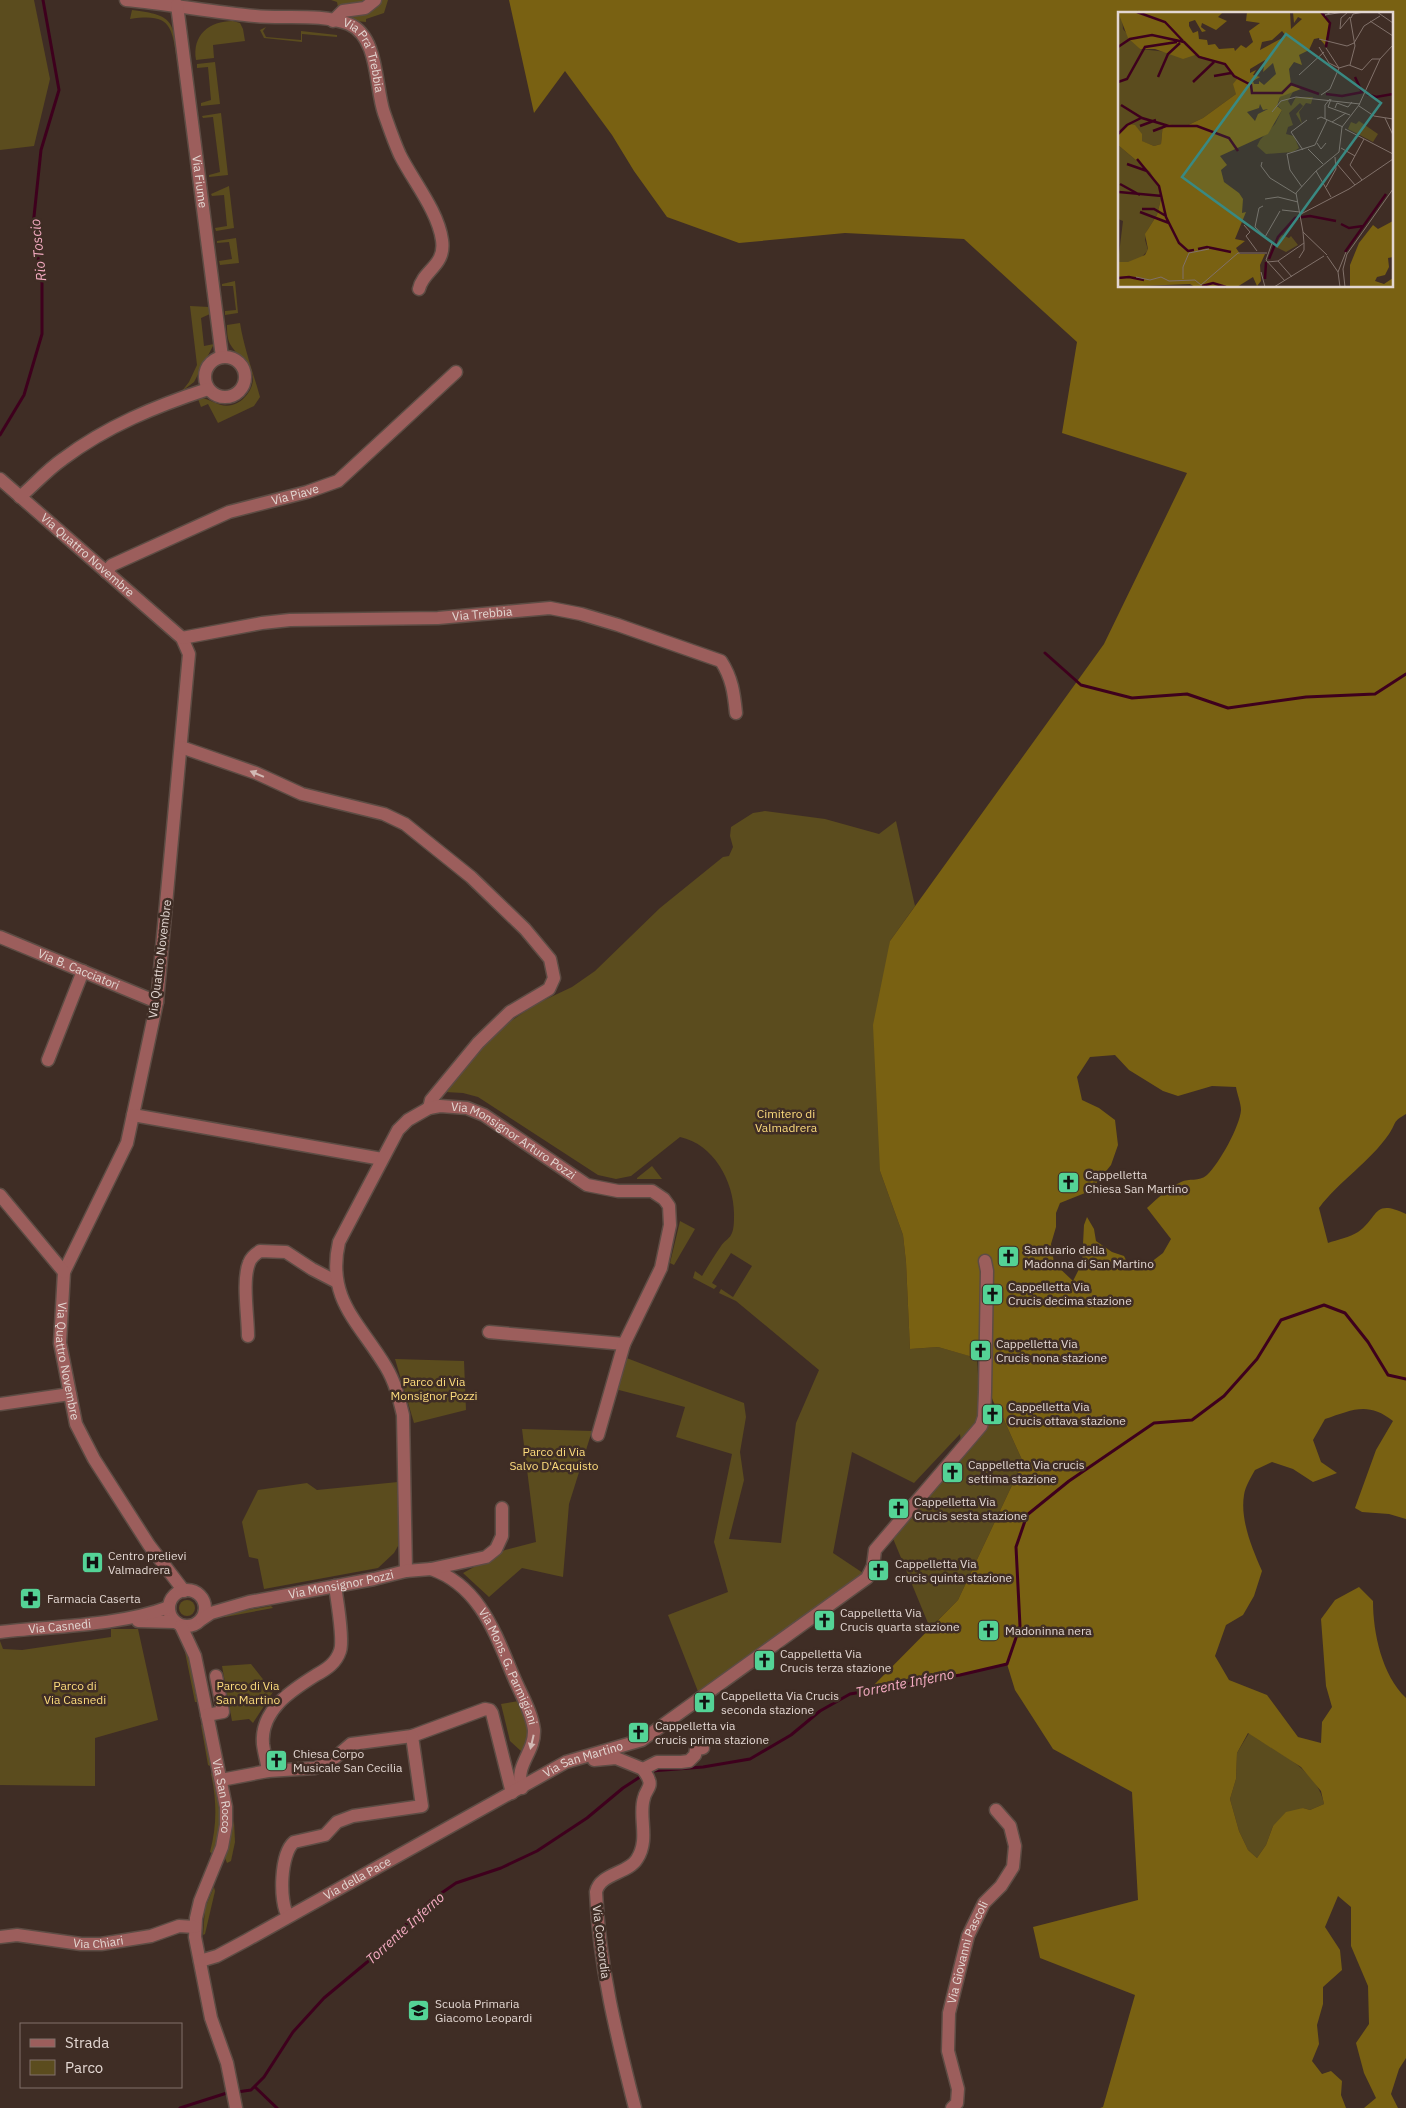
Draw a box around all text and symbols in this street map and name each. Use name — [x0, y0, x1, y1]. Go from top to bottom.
inset map — [1118, 12, 1394, 288]
street label: Via Pra' Trebbia — [341, 15, 387, 94]
street label: Via Fiume — [189, 154, 211, 209]
water label: Rio Toscio — [26, 218, 50, 282]
street label: Via Piave — [270, 480, 321, 508]
street label: Via Quattro Novembre — [38, 510, 138, 600]
street label: Via Trebbia — [452, 603, 513, 624]
one-way arrow — [250, 770, 264, 778]
street label: Via Quattro Novembre — [145, 898, 174, 1019]
street label: Via B. Cacciatori — [36, 945, 122, 993]
street label: Via Monsignor Arturo Pozzi — [450, 1099, 579, 1182]
park label: Cimitero di Valmadrera — [755, 1106, 818, 1135]
place label: Cappelletta Chiesa San Martino — [1085, 1167, 1189, 1196]
church icon: Cappelletta Chiesa San Martino — [1057, 1170, 1081, 1194]
place label: Santuario della Madonna di San Martino — [1024, 1242, 1154, 1271]
church icon: Santuario della Madonna di San Martino — [996, 1245, 1020, 1269]
place label: Cappelletta Via Crucis decima stazione — [1008, 1279, 1132, 1308]
church icon: Cappelletta Via Crucis decima stazione — [980, 1282, 1004, 1306]
street label: Via Quattro Novembre — [53, 1301, 83, 1422]
place label: Cappelletta Via Crucis nona stazione — [996, 1336, 1107, 1365]
church icon: Cappelletta Via Crucis nona stazione — [968, 1339, 992, 1363]
park label: Parco di Via Monsignor Pozzi — [390, 1374, 478, 1403]
place label: Cappelletta Via Crucis ottava stazione — [1008, 1399, 1126, 1428]
church icon: Cappelletta Via Crucis ottava stazione — [980, 1402, 1004, 1426]
park label: Parco di Via Salvo D'Acquisto — [509, 1444, 599, 1473]
place label: Cappelletta Via crucis settima stazione — [968, 1457, 1085, 1486]
church icon: Cappelletta Via crucis settima stazione — [940, 1460, 964, 1484]
place label: Cappelletta Via Crucis sesta stazione — [914, 1494, 1028, 1523]
church icon: Cappelletta Via Crucis sesta stazione — [886, 1497, 910, 1521]
place label: Centro prelievi Valmadrera — [108, 1548, 187, 1577]
hospital icon: Centro prelievi Valmadrera — [80, 1551, 104, 1575]
place label: Cappelletta Via crucis quinta stazione — [895, 1556, 1012, 1585]
church icon: Cappelletta Via crucis quinta stazione — [867, 1559, 891, 1583]
street label: Via Monsignor Pozzi — [287, 1566, 395, 1602]
pharmacy icon: Farmacia Caserta — [19, 1587, 43, 1611]
place label: Farmacia Caserta — [47, 1591, 141, 1606]
street label: Via Mons. G. Parmigiani — [476, 1605, 541, 1726]
place label: Cappelletta Via Crucis quarta stazione — [840, 1605, 960, 1634]
church icon: Cappelletta Via Crucis quarta stazione — [812, 1608, 836, 1632]
street label: Via Casnedi — [28, 1616, 92, 1636]
church icon: Madoninna nera — [977, 1619, 1001, 1643]
place label: Madoninna nera — [1005, 1623, 1092, 1638]
place label: Cappelletta Via Crucis terza stazione — [780, 1646, 892, 1675]
church icon: Cappelletta Via Crucis terza stazione — [752, 1649, 776, 1673]
water label: Torrente Inferno — [854, 1665, 956, 1701]
park label: Parco di Via Casnedi — [44, 1678, 106, 1707]
park label: Parco di Via San Martino — [216, 1678, 280, 1707]
place label: Cappelletta Via Crucis seconda stazione — [721, 1688, 839, 1717]
church icon: Cappelletta Via Crucis seconda stazione — [693, 1691, 717, 1715]
place label: Cappelletta via crucis prima stazione — [655, 1718, 770, 1747]
church icon: Cappelletta via crucis prima stazione — [627, 1721, 651, 1745]
one-way arrow — [528, 1734, 536, 1749]
street label: Via San Martino — [540, 1738, 625, 1780]
place label: Chiesa Corpo Musicale San Cecilia — [293, 1746, 403, 1775]
church icon: Chiesa Corpo Musicale San Cecilia — [265, 1749, 289, 1773]
street label: Via San Rocco — [209, 1757, 234, 1835]
street label: Via della Pace — [321, 1853, 394, 1903]
water label: Torrente Inferno — [362, 1888, 448, 1968]
street label: Via Giovanni Pascoli — [944, 1898, 991, 2005]
street label: Via Concordia — [590, 1904, 614, 1980]
street label: Via Chiari — [72, 1933, 124, 1951]
place label: Scuola Primaria Giacomo Leopardi — [435, 1996, 532, 2025]
school or university icon: Scuola Primaria Giacomo Leopardi — [407, 1999, 431, 2023]
legend — [20, 2023, 182, 2088]
text: Strada — [65, 2033, 109, 2052]
text: Parco — [65, 2058, 103, 2077]

